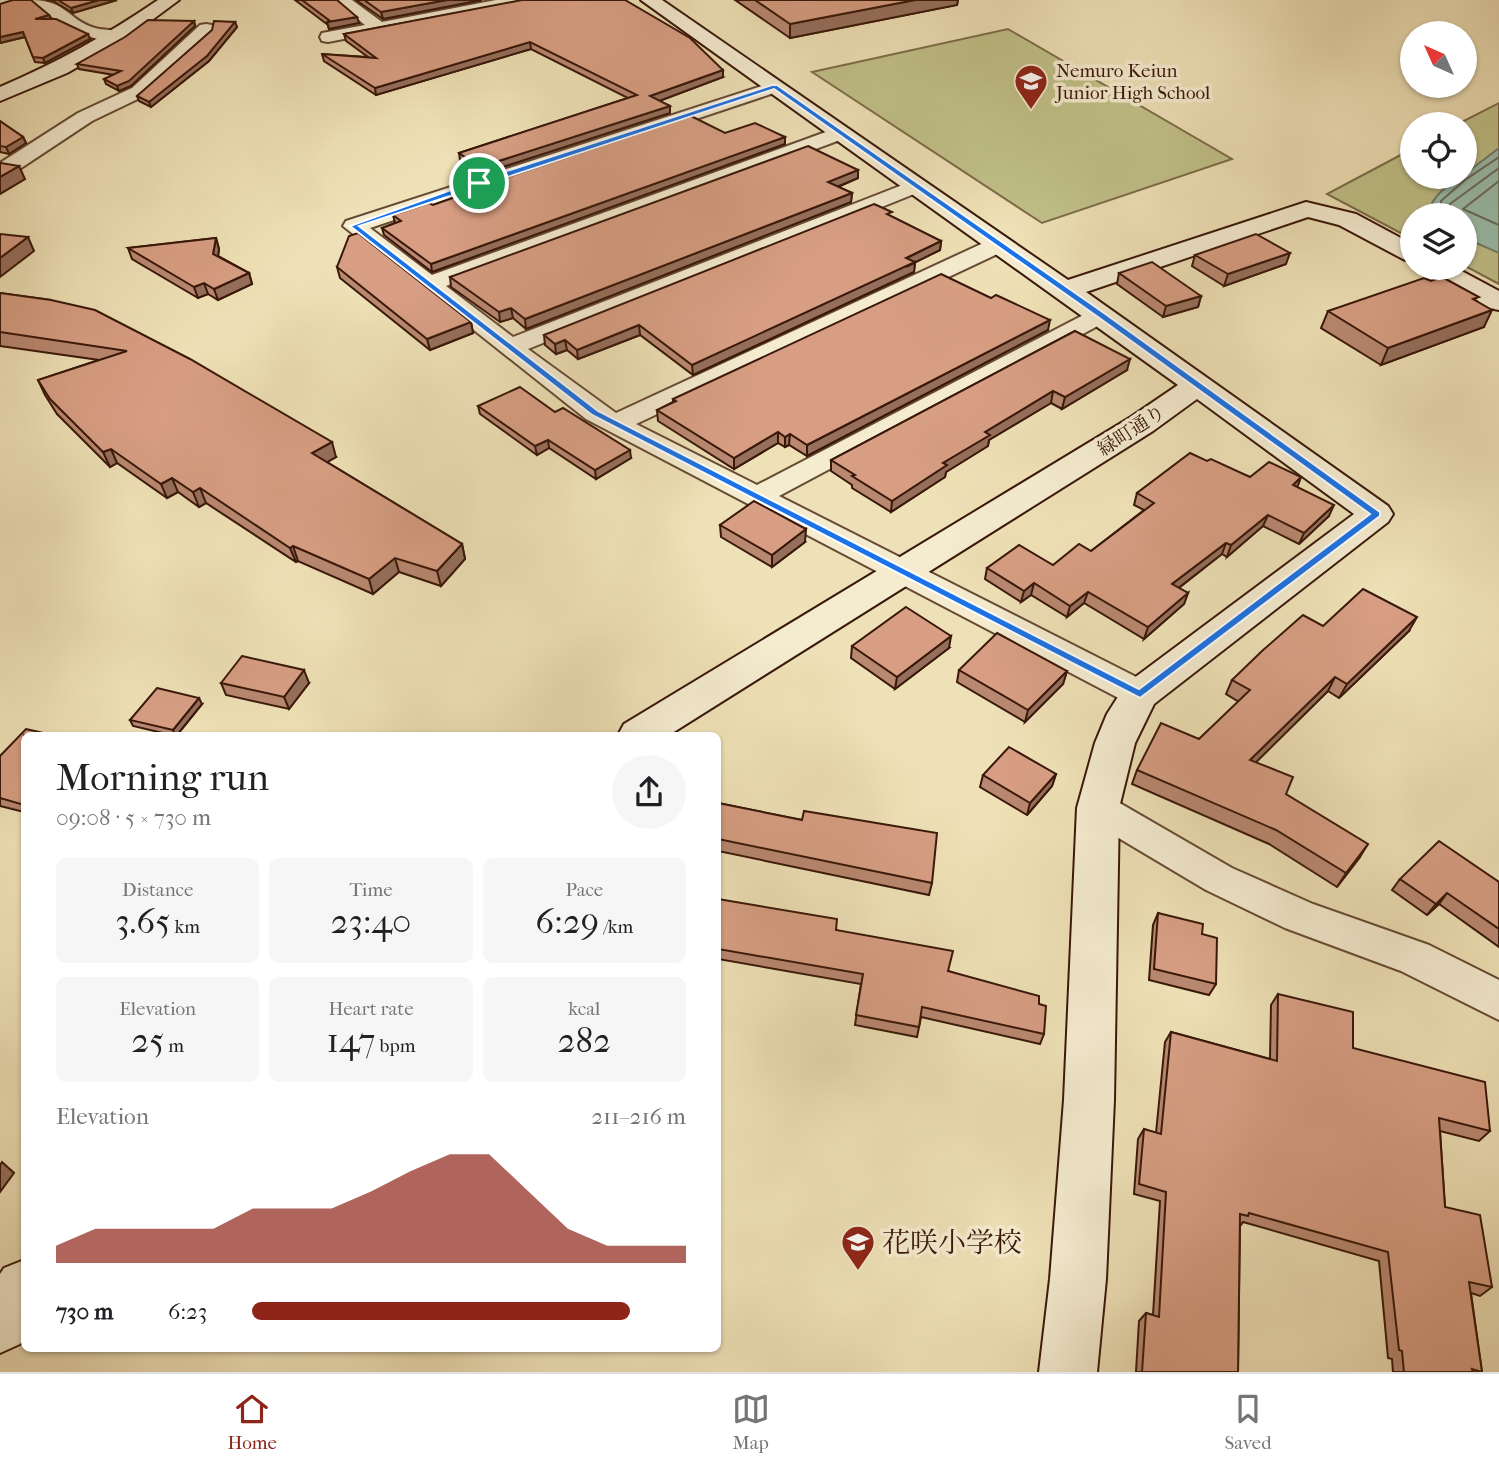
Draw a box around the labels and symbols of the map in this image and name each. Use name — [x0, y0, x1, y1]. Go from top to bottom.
north arrow — [1400, 21, 1477, 98]
place label: Nemuro Keiun Junior High School — [1054, 60, 1210, 104]
school or university icon: Nemuro Keiun Junior High School — [1012, 62, 1050, 111]
pin — [449, 153, 509, 213]
street label: 緑町通り — [1094, 401, 1169, 461]
school or university icon: 花咲小学校 — [839, 1223, 877, 1272]
place label: 花咲小学校 — [882, 1226, 1022, 1259]

